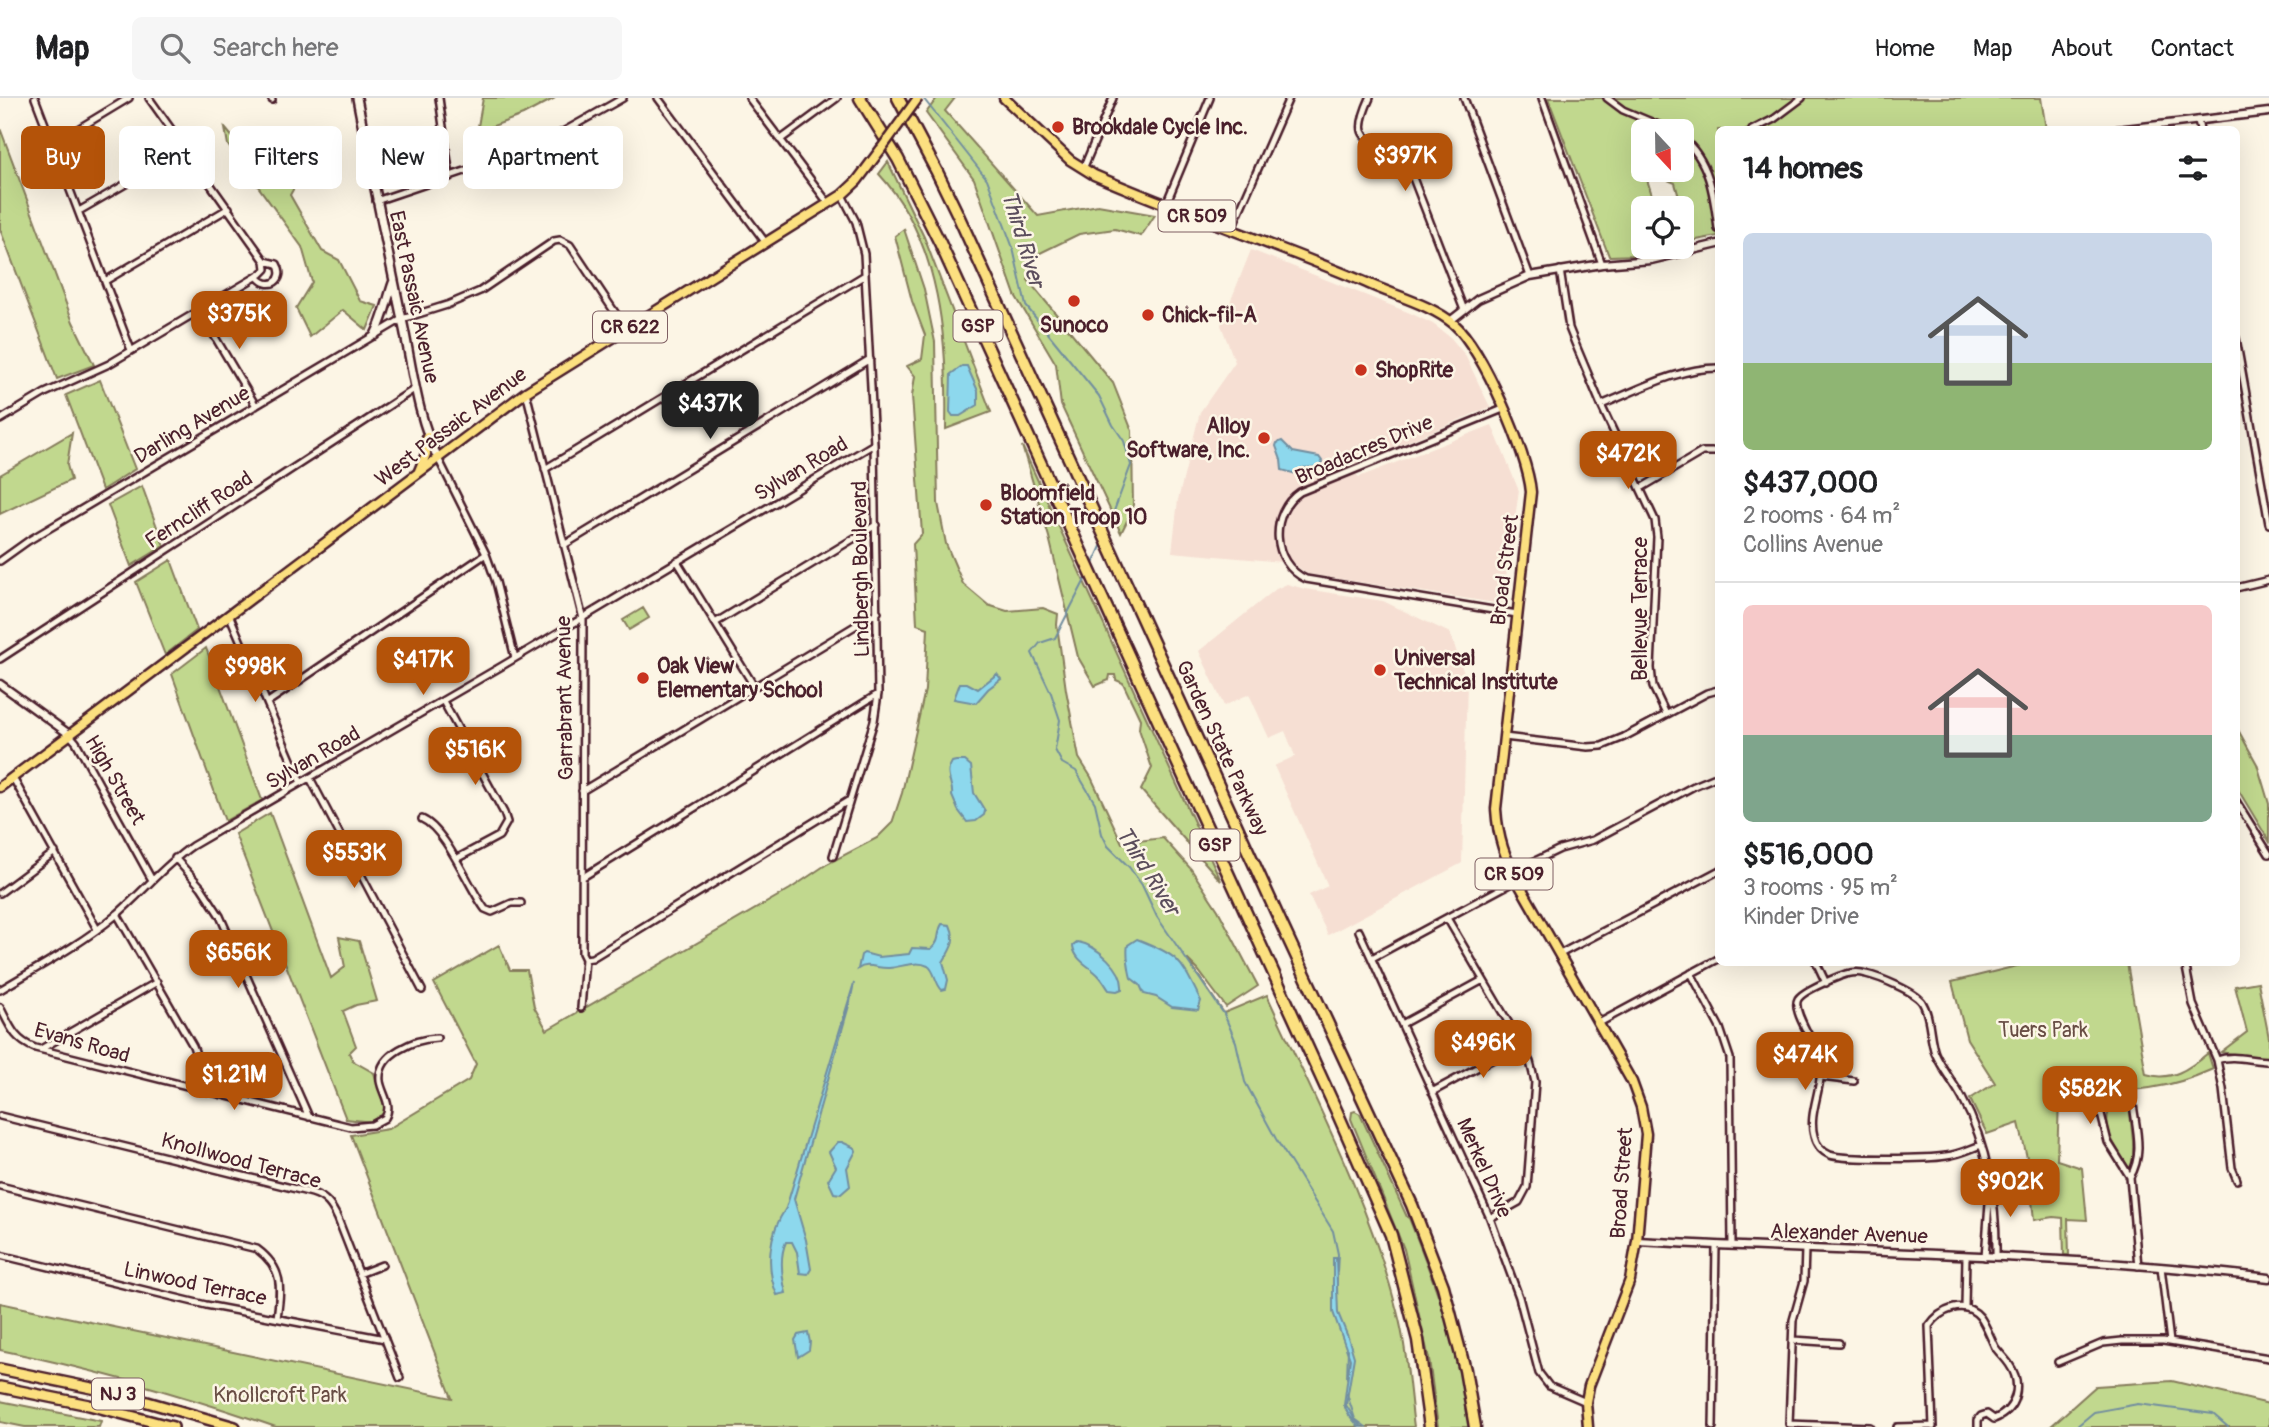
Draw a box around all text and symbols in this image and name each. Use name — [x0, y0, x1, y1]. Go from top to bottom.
search box — [132, 17, 622, 80]
text: Map — [35, 28, 90, 69]
icon: search — [156, 29, 194, 67]
text: Search here — [212, 32, 339, 64]
text: Home — [1874, 34, 1935, 63]
text: Map — [1973, 34, 2013, 63]
text: About — [2051, 34, 2113, 63]
text: Contact — [2151, 34, 2234, 63]
place label: Brookdale Cycle Inc. — [1072, 114, 1248, 141]
marker: Brookdale Cycle Inc. — [1050, 119, 1066, 135]
north arrow — [1631, 119, 1694, 182]
map controls — [1631, 119, 1694, 259]
chip: Buy — [21, 126, 105, 189]
chip: Rent — [119, 126, 215, 189]
chip: Filters — [229, 126, 342, 189]
chip: New — [356, 126, 449, 189]
chip: Apartment — [463, 126, 623, 189]
pin: $397K — [1356, 134, 1454, 193]
text: $397K — [1373, 141, 1437, 170]
icon: filters — [2174, 149, 2212, 187]
text: 14 homes — [1743, 150, 1863, 187]
water label: Third River — [995, 187, 1052, 294]
button: locate — [1631, 196, 1694, 259]
road number: CR 509 — [1158, 200, 1236, 232]
street label: East Passaic Avenue — [383, 208, 446, 386]
icon: home — [1915, 278, 2041, 404]
pin: $375K — [190, 292, 288, 351]
marker: Sunoco — [1066, 293, 1082, 309]
text: $375K — [207, 299, 271, 328]
place label: Chick-fil-A — [1162, 302, 1257, 329]
marker: Chick-fil-A — [1140, 307, 1156, 323]
road number: GSP — [954, 310, 1002, 342]
road number: CR 622 — [593, 312, 667, 342]
place label: Sunoco — [1040, 312, 1109, 339]
place label: ShopRite — [1375, 357, 1454, 384]
street label: West Passaic Avenue — [370, 361, 533, 493]
marker: ShopRite — [1353, 362, 1369, 378]
street label: Darling Avenue — [129, 379, 255, 470]
pin: $437K — [661, 382, 759, 441]
text: $437K — [678, 389, 742, 418]
street label: Broadacres Drive — [1291, 409, 1437, 491]
place label: Alloy Software, Inc. — [1126, 413, 1250, 464]
street label: Sylvan Road — [749, 430, 853, 508]
marker: Alloy Software, Inc. — [1256, 430, 1272, 446]
pin: $472K — [1579, 432, 1677, 491]
text: $472K — [1596, 439, 1660, 468]
text: $437,000 — [1743, 464, 1878, 501]
street label: Ferncliff Road — [140, 465, 258, 555]
place label: Bloomfield Station Troop 10 — [1000, 480, 1147, 531]
street label: Lindbergh Boulevard — [846, 481, 876, 657]
marker: Bloomfield Station Troop 10 — [978, 497, 994, 513]
text: 2 rooms · 64 m² — [1743, 501, 1900, 530]
street label: Broad Street — [1485, 512, 1525, 627]
text: Collins Avenue — [1743, 530, 1883, 559]
street label: Bellevue Terrace — [1627, 536, 1654, 681]
street label: Garrabrant Avenue — [550, 615, 580, 781]
pin: $417K — [374, 638, 472, 697]
pin: $998K — [206, 644, 304, 704]
text: $417K — [393, 645, 453, 674]
place label: Universal Technical Institute — [1393, 645, 1558, 696]
icon: home — [1915, 650, 2041, 776]
text: $998K — [224, 652, 286, 681]
place label: Oak View Elementary School — [657, 653, 823, 704]
street label: Garden State Parkway — [1170, 656, 1275, 840]
marker: Universal Technical Institute — [1372, 662, 1388, 678]
marker: Oak View Elementary School — [635, 670, 651, 686]
street label: Sylvan Road — [261, 720, 365, 796]
pin: $516K — [426, 728, 524, 787]
street label: High Street — [79, 730, 152, 830]
text: $516K — [444, 735, 506, 764]
water label: Third River — [1109, 821, 1188, 923]
pin: $553K — [305, 830, 403, 890]
road number: GSP — [1190, 830, 1240, 860]
text: $516,000 — [1743, 836, 1874, 873]
text: $553K — [322, 838, 386, 867]
road number: CR 509 — [1476, 859, 1552, 890]
text: 3 rooms · 95 m² — [1743, 873, 1898, 902]
text: Kinder Drive — [1743, 902, 1859, 931]
pin: $656K — [189, 930, 287, 990]
text: $656K — [205, 938, 271, 967]
street label: Evans Road — [31, 1016, 133, 1070]
park label: Tuers Park — [1998, 1017, 2088, 1044]
pin: $496K — [1434, 1020, 1532, 1080]
text: $496K — [1451, 1028, 1515, 1057]
pin: $474K — [1756, 1032, 1854, 1092]
text: $474K — [1772, 1040, 1838, 1069]
pin: $1.21M — [177, 1052, 291, 1112]
text: $1.21M — [202, 1060, 266, 1089]
pin: $582K — [2041, 1066, 2139, 1126]
text: $582K — [2058, 1074, 2122, 1103]
street label: Merkel Drive — [1450, 1114, 1518, 1223]
street label: Broad Street — [1605, 1126, 1639, 1240]
street label: Knollwood Terrace — [158, 1127, 324, 1195]
pin: $902K — [1961, 1160, 2059, 1219]
text: $902K — [1977, 1167, 2043, 1196]
street label: Alexander Avenue — [1770, 1218, 1929, 1250]
street label: Linwood Terrace — [121, 1256, 270, 1312]
road number: NJ 3 — [92, 1378, 144, 1410]
park label: Knollcroft Park — [213, 1382, 347, 1409]

